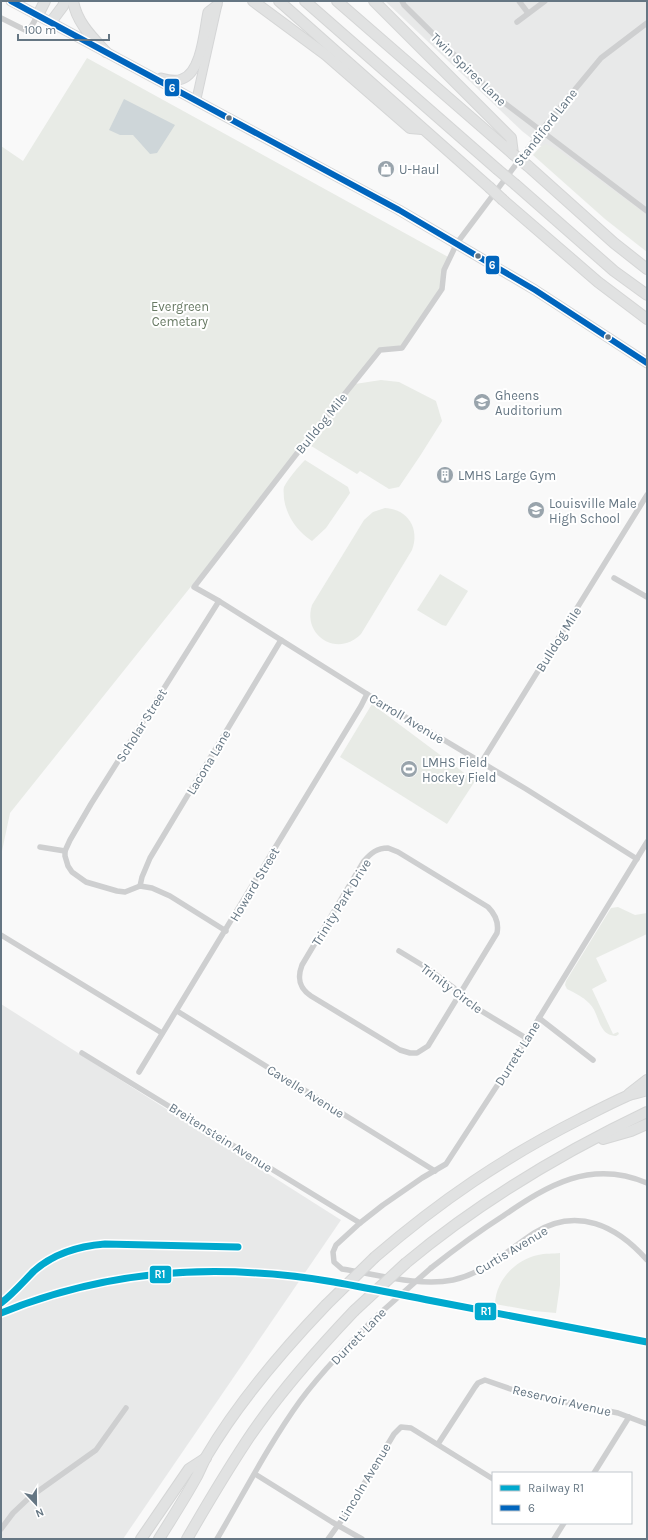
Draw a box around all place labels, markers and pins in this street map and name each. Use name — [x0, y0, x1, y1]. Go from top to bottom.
unlabelled marker — [224, 113, 234, 123]
shop icon: U-Haul — [376, 159, 396, 179]
place label: U-Haul — [399, 162, 439, 177]
unlabelled marker — [473, 251, 483, 261]
unlabelled marker — [603, 332, 613, 342]
place label: Gheens Auditorium — [495, 388, 563, 418]
school or university icon: Gheens Auditorium — [472, 392, 492, 412]
building icon: LMHS Large Gym — [435, 465, 455, 485]
place label: LMHS Large Gym — [458, 468, 556, 483]
place label: Louisville Male High School — [549, 496, 637, 526]
school or university icon: Louisville Male High School — [526, 500, 546, 520]
place label: LMHS Field Hockey Field — [422, 755, 496, 785]
sports icon: LMHS Field Hockey Field — [399, 759, 419, 779]

